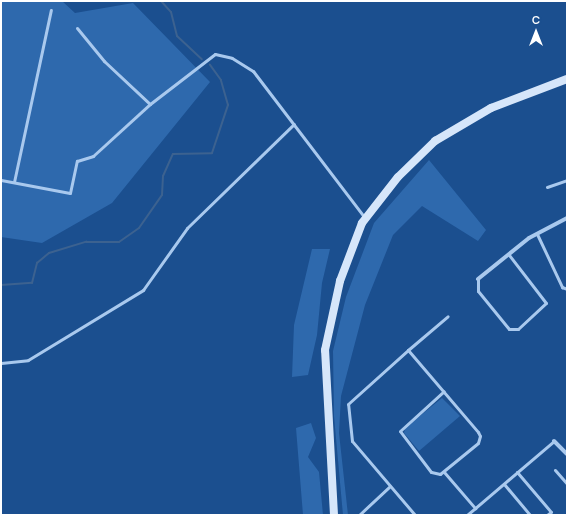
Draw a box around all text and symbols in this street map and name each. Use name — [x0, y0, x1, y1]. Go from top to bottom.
north arrow — [516, 12, 556, 52]
text: С — [532, 12, 540, 27]

